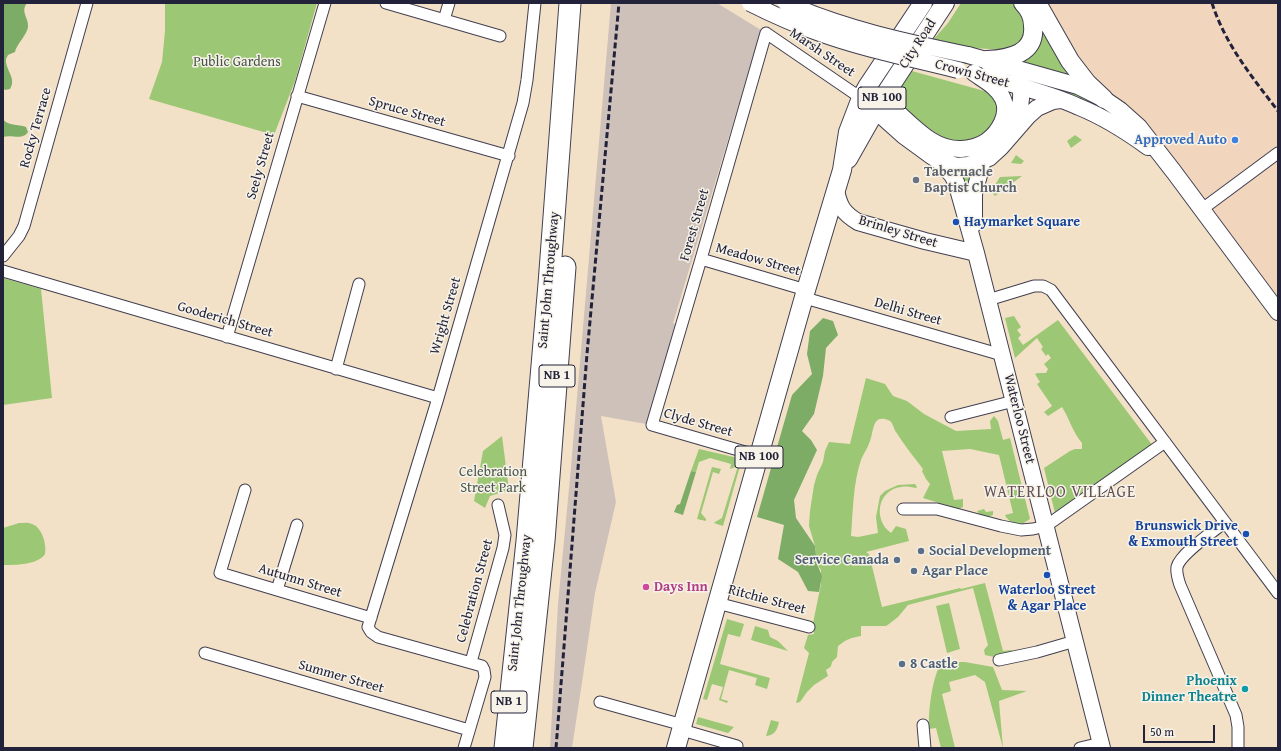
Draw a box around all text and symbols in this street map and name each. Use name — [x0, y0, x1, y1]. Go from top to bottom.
street label: City Road — [896, 16, 940, 72]
street label: Marsh Street — [786, 25, 858, 81]
park label: Public Gardens — [193, 54, 281, 70]
street label: Crown Street — [933, 56, 1011, 92]
street label: Rocky Terrace — [16, 86, 56, 170]
road number: NB 100 — [858, 87, 906, 109]
street label: Spruce Street — [367, 93, 447, 131]
street label: Seely Street — [243, 130, 279, 202]
place label: Approved Auto — [1134, 132, 1227, 148]
marker: Approved Auto — [1230, 135, 1240, 145]
place label: Tabernacle Baptist Church — [924, 164, 1017, 196]
marker: Tabernacle Baptist Church — [911, 175, 921, 185]
street label: Forest Street — [677, 187, 713, 263]
street label: Saint John Throughway — [535, 211, 563, 349]
street label: Brinley Street — [857, 212, 939, 252]
place label: Haymarket Square — [964, 214, 1080, 230]
marker: Haymarket Square — [951, 217, 961, 227]
street label: Meadow Street — [714, 240, 802, 280]
street label: Wright Street — [427, 275, 465, 357]
street label: Delhi Street — [872, 294, 944, 330]
street label: Gooderich Street — [175, 298, 275, 342]
road number: NB 1 — [539, 365, 575, 387]
street label: Waterloo Street — [1000, 372, 1038, 466]
street label: Clyde Street — [662, 405, 734, 441]
road number: NB 100 — [735, 446, 783, 468]
park label: Celebration Street Park — [459, 464, 527, 496]
district label: WATERLOO VILLAGE — [984, 483, 1136, 503]
place label: Brunswick Drive & Exmouth Street — [1128, 518, 1238, 550]
marker: Brunswick Drive & Exmouth Street — [1241, 529, 1251, 539]
street label: Saint John Throughway — [504, 534, 536, 672]
street label: Celebration Street — [453, 537, 497, 645]
place label: Social Development — [929, 543, 1051, 559]
marker: Social Development — [916, 546, 926, 556]
place label: Service Canada — [795, 552, 889, 568]
marker: Service Canada — [892, 555, 902, 565]
street label: Autumn Street — [256, 560, 344, 602]
place label: Agar Place — [922, 563, 988, 579]
marker: Agar Place — [909, 566, 919, 576]
marker: Waterloo Street & Agar Place — [1042, 570, 1052, 580]
place label: Days Inn — [654, 579, 708, 595]
marker: Days Inn — [641, 582, 651, 592]
street label: Ritchie Street — [726, 582, 808, 618]
place label: Waterloo Street & Agar Place — [998, 582, 1096, 614]
place label: 8 Castle — [910, 656, 958, 672]
street label: Summer Street — [296, 657, 386, 697]
marker: 8 Castle — [897, 659, 907, 669]
place label: Phoenix Dinner Theatre — [1142, 673, 1237, 706]
marker: Phoenix Dinner Theatre — [1240, 684, 1250, 694]
road number: NB 1 — [491, 691, 527, 713]
scale bar — [1145, 717, 1217, 743]
text: 50 m — [1150, 723, 1174, 740]

